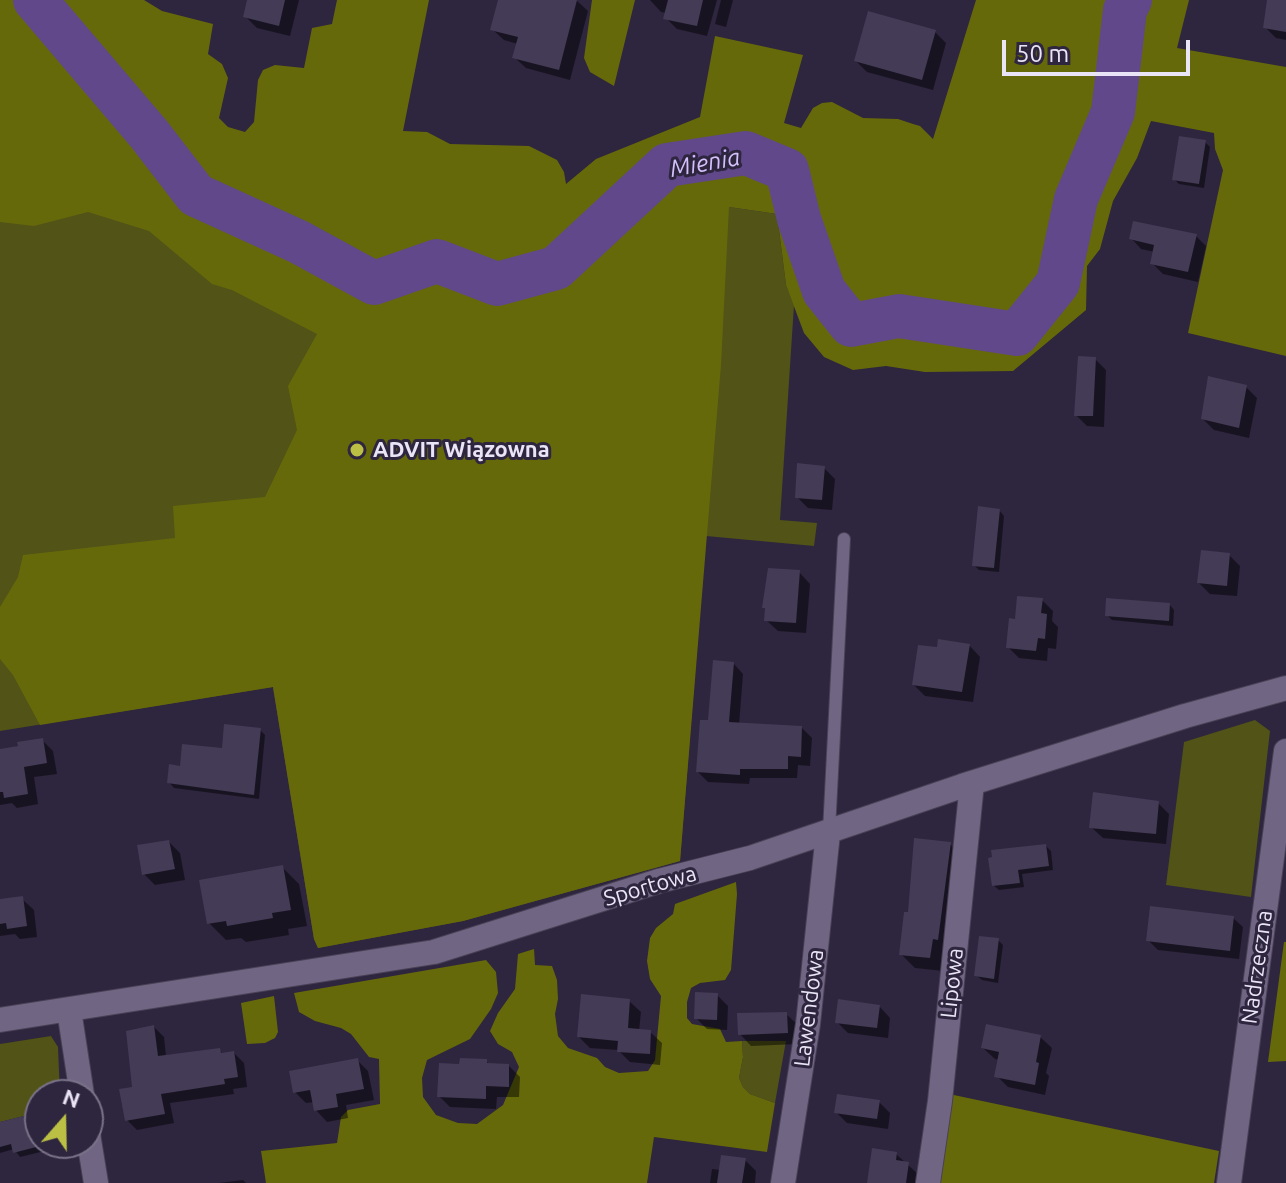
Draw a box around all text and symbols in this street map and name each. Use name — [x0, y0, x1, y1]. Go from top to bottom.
scale bar — [1006, 24, 1194, 74]
text: 50 m — [1016, 40, 1069, 67]
water label: Mienia — [668, 143, 742, 183]
place label: ADVIT Wiązowna — [373, 437, 550, 463]
marker: ADVIT Wiązowna — [348, 441, 366, 459]
street label: Sportowa — [601, 860, 699, 912]
street label: Nadrzeczna — [1236, 908, 1278, 1026]
street label: Lipowa — [935, 947, 969, 1019]
street label: Lawendowa — [789, 948, 829, 1068]
north arrow — [24, 1079, 104, 1159]
text: N — [60, 1083, 84, 1112]

